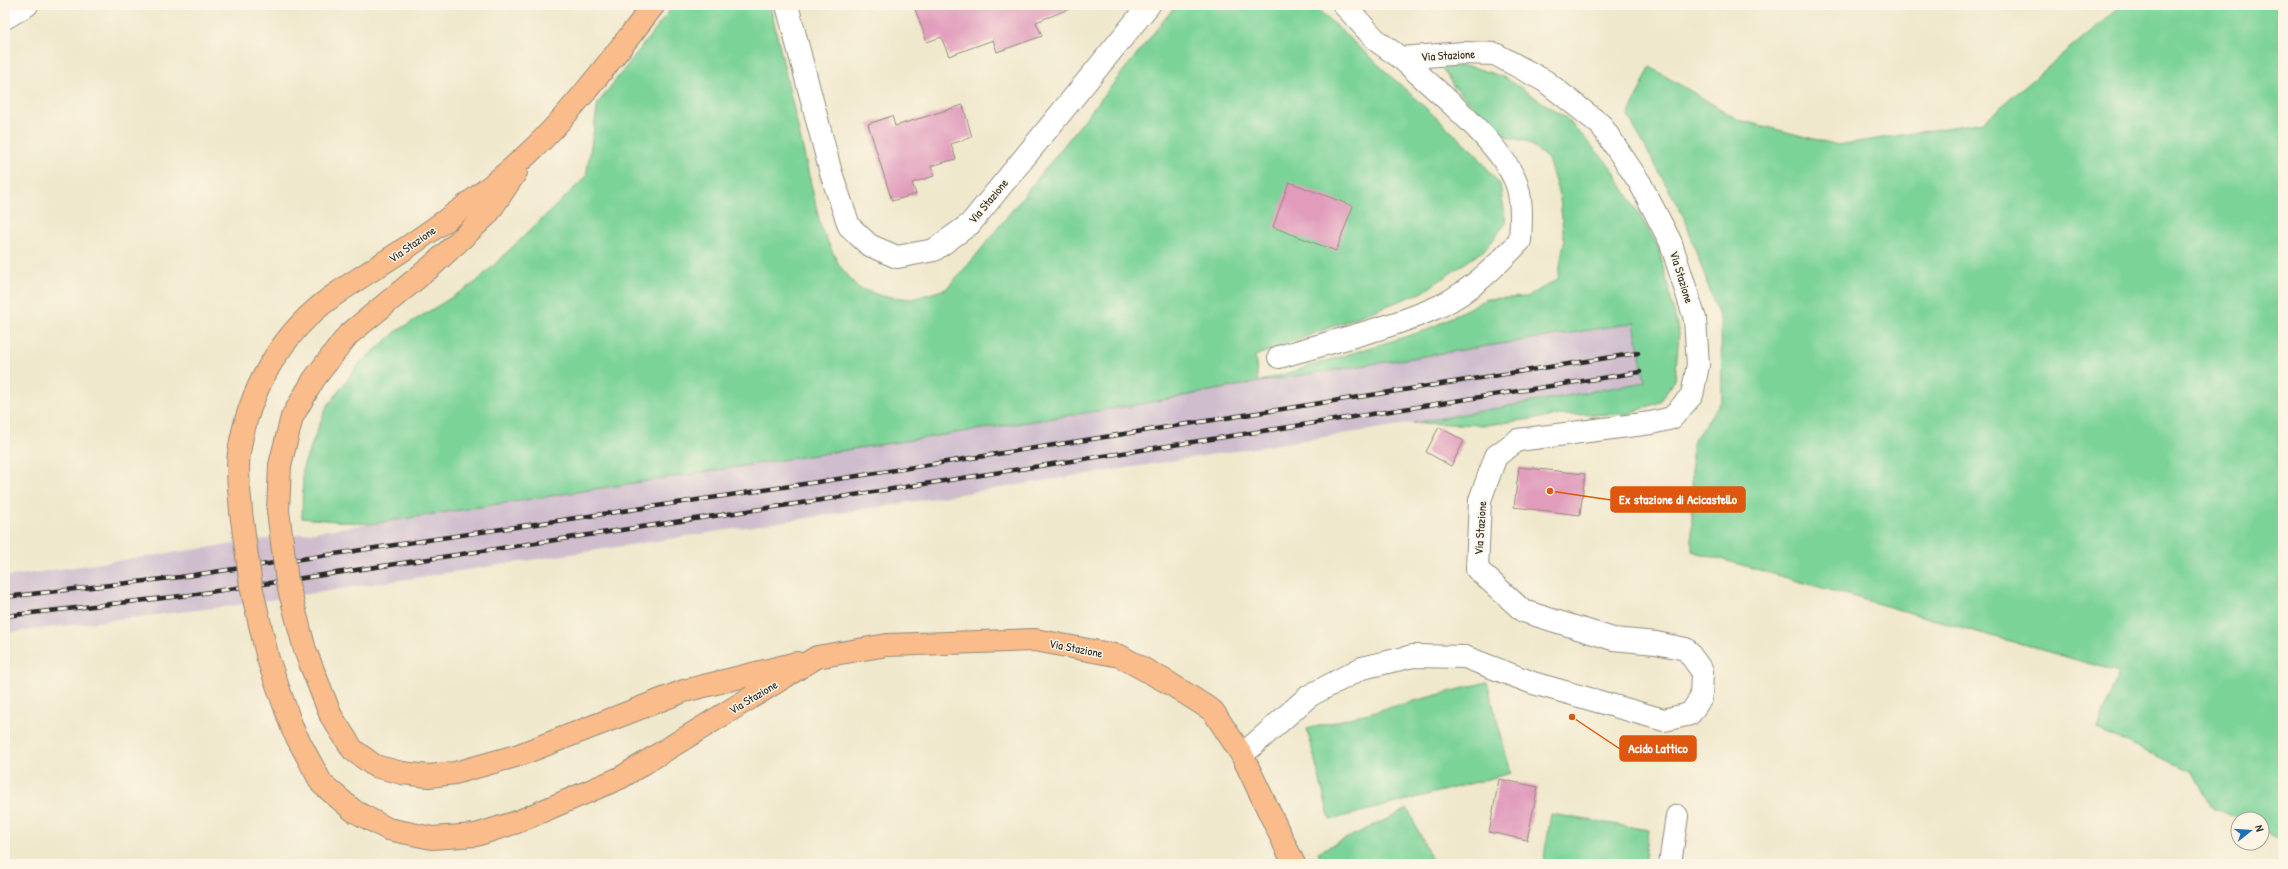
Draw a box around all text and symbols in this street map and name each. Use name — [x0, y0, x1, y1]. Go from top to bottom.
street label: Via Stazione — [1421, 45, 1476, 65]
street label: Via Stazione — [964, 175, 1012, 227]
street label: Via Stazione — [385, 221, 439, 266]
street label: Via Stazione — [1666, 249, 1698, 306]
callout: Ex stazione di Acicastello — [1611, 487, 1745, 512]
text: Ex stazione di Acicastello — [1619, 490, 1738, 508]
street label: Via Stazione — [1470, 500, 1490, 556]
street label: Via Stazione — [1048, 634, 1104, 662]
street label: Via Stazione — [725, 676, 781, 718]
callout: Acido Lattico — [1620, 736, 1696, 761]
text: Acido Lattico — [1628, 739, 1689, 757]
north arrow — [2230, 811, 2270, 851]
text: N — [2252, 823, 2267, 833]

